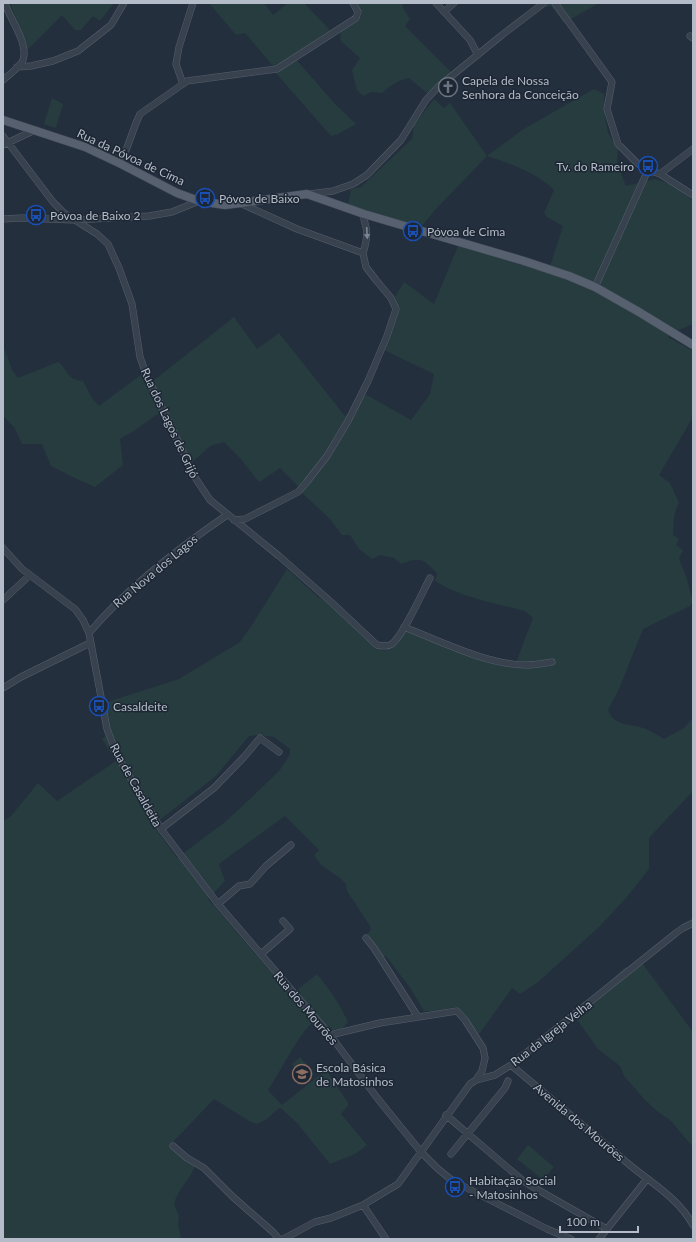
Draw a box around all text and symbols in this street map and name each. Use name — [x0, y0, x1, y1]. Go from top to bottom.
place label: Capela de Nossa Senhora da Conceição — [462, 73, 579, 102]
church icon: Capela de Nossa Senhora da Conceição — [437, 76, 459, 98]
street label: Rua da Póvoa de Cima — [75, 125, 187, 189]
bus stop icon: Tv. do Rameiro — [637, 155, 659, 177]
place label: Tv. do Rameiro — [556, 159, 634, 174]
bus stop icon: Póvoa de Baixo — [194, 187, 216, 209]
place label: Póvoa de Baixo — [219, 191, 300, 206]
bus stop icon: Póvoa de Baixo 2 — [25, 204, 47, 226]
place label: Póvoa de Baixo 2 — [50, 208, 141, 223]
bus stop icon: Póvoa de Cima — [402, 220, 424, 242]
place label: Póvoa de Cima — [427, 224, 505, 239]
one-way arrow — [363, 227, 370, 239]
street label: Rua dos Lagos de Grijó — [138, 366, 202, 481]
street label: Rua Nova dos Lagos — [110, 531, 200, 611]
bus stop icon: Casaldeite — [88, 695, 110, 717]
place label: Casaldeite — [113, 699, 168, 714]
street label: Rua de Casaldeita — [107, 741, 165, 829]
street label: Rua dos Mourões — [271, 968, 341, 1048]
street label: Rua da Igreja Velha — [507, 997, 595, 1069]
place label: Escola Básica de Matosinhos — [316, 1060, 394, 1089]
school or university icon: Escola Básica de Matosinhos — [291, 1063, 313, 1085]
street label: Avenida dos Mourões — [530, 1080, 628, 1164]
place label: Habitação Social - Matosinhos — [469, 1173, 556, 1202]
bus stop icon: Habitação Social - Matosinhos — [444, 1176, 466, 1198]
scale bar — [560, 1208, 638, 1234]
text: 100 m — [566, 1214, 600, 1229]

